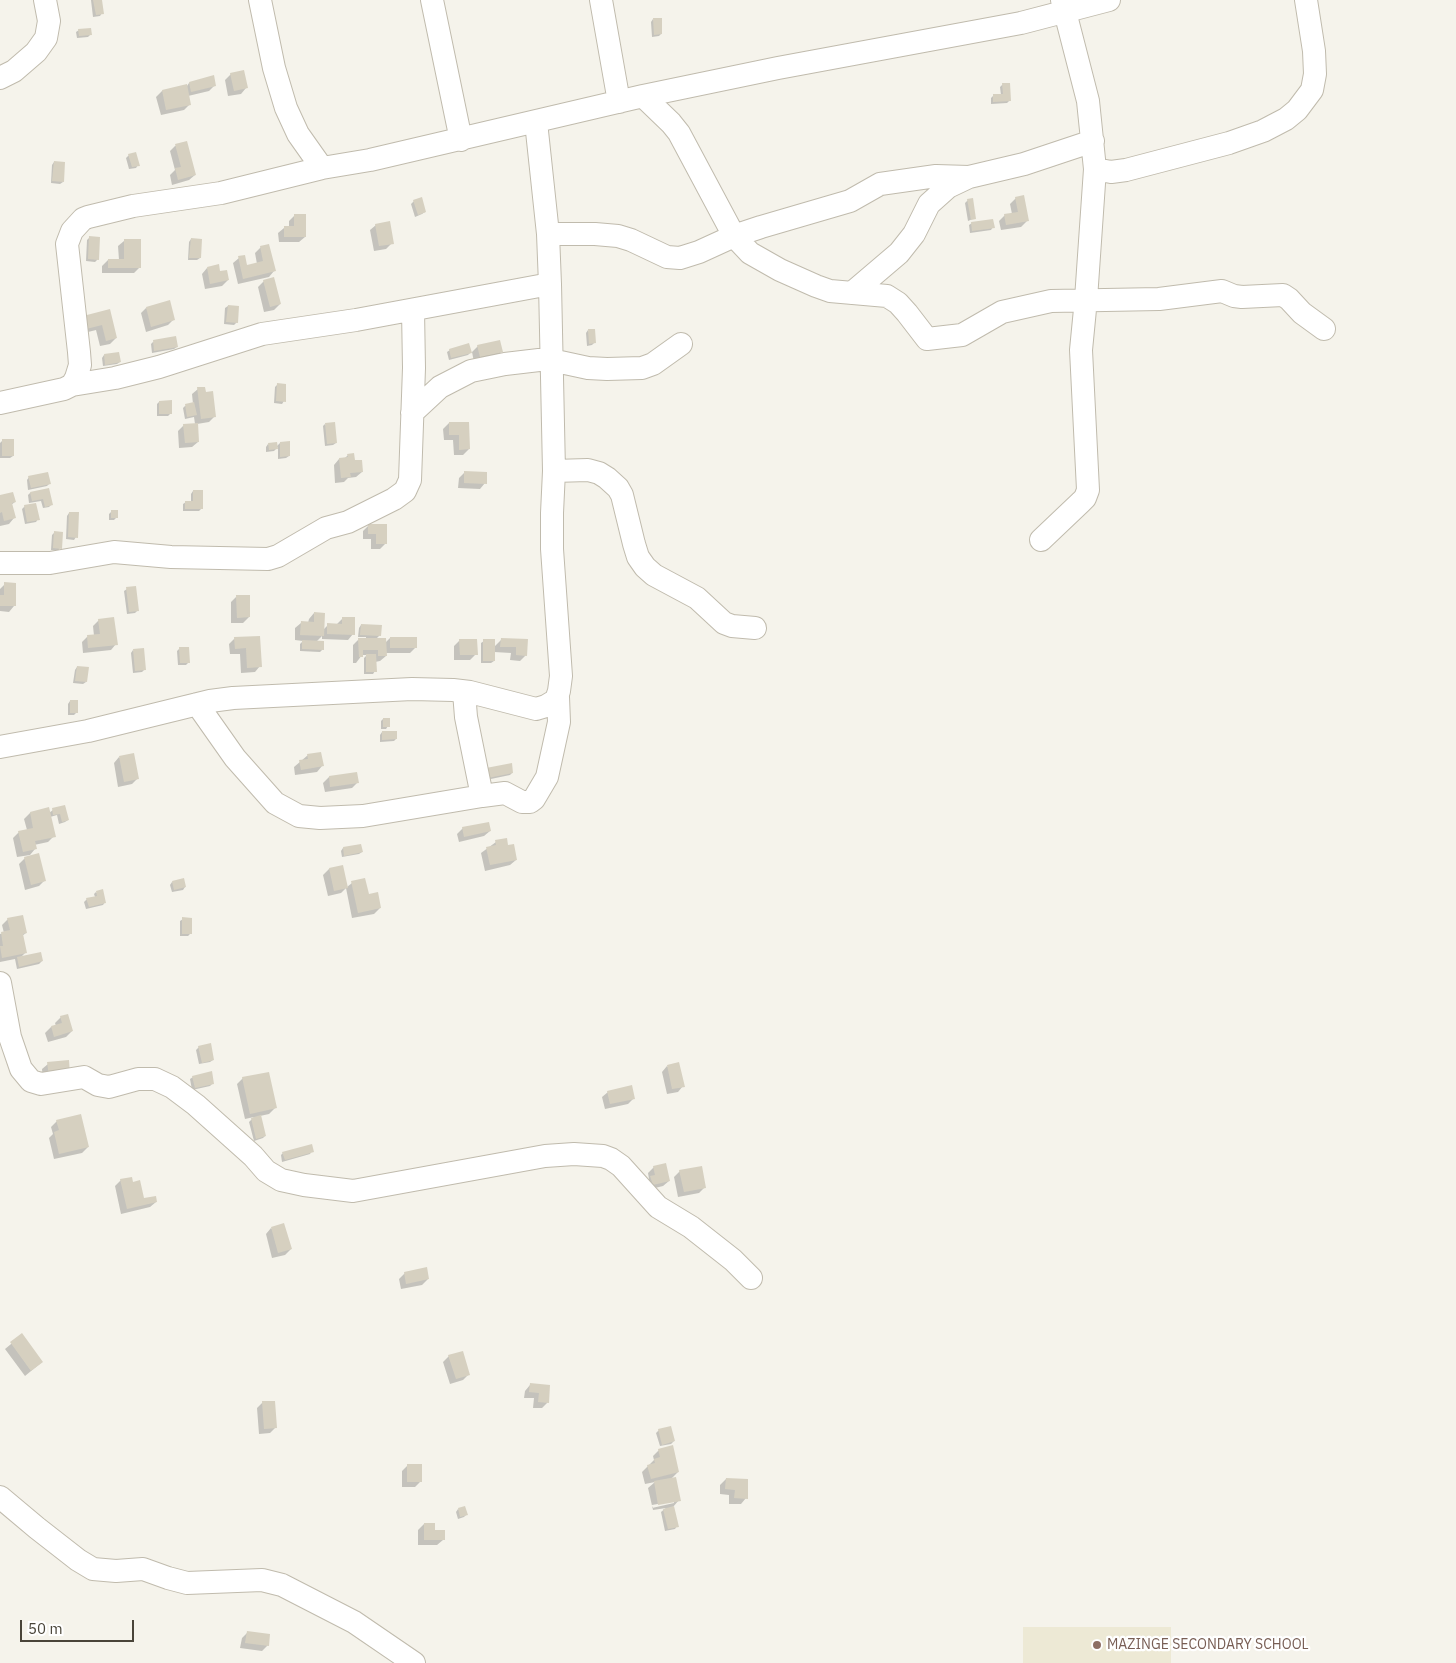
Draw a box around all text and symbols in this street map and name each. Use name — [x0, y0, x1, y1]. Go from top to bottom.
scale bar — [22, 1610, 136, 1642]
text: 50 m — [28, 1619, 63, 1638]
place label: MAZINGE SECONDARY SCHOOL — [1107, 1637, 1309, 1653]
marker: MAZINGE SECONDARY SCHOOL — [1091, 1639, 1103, 1651]

